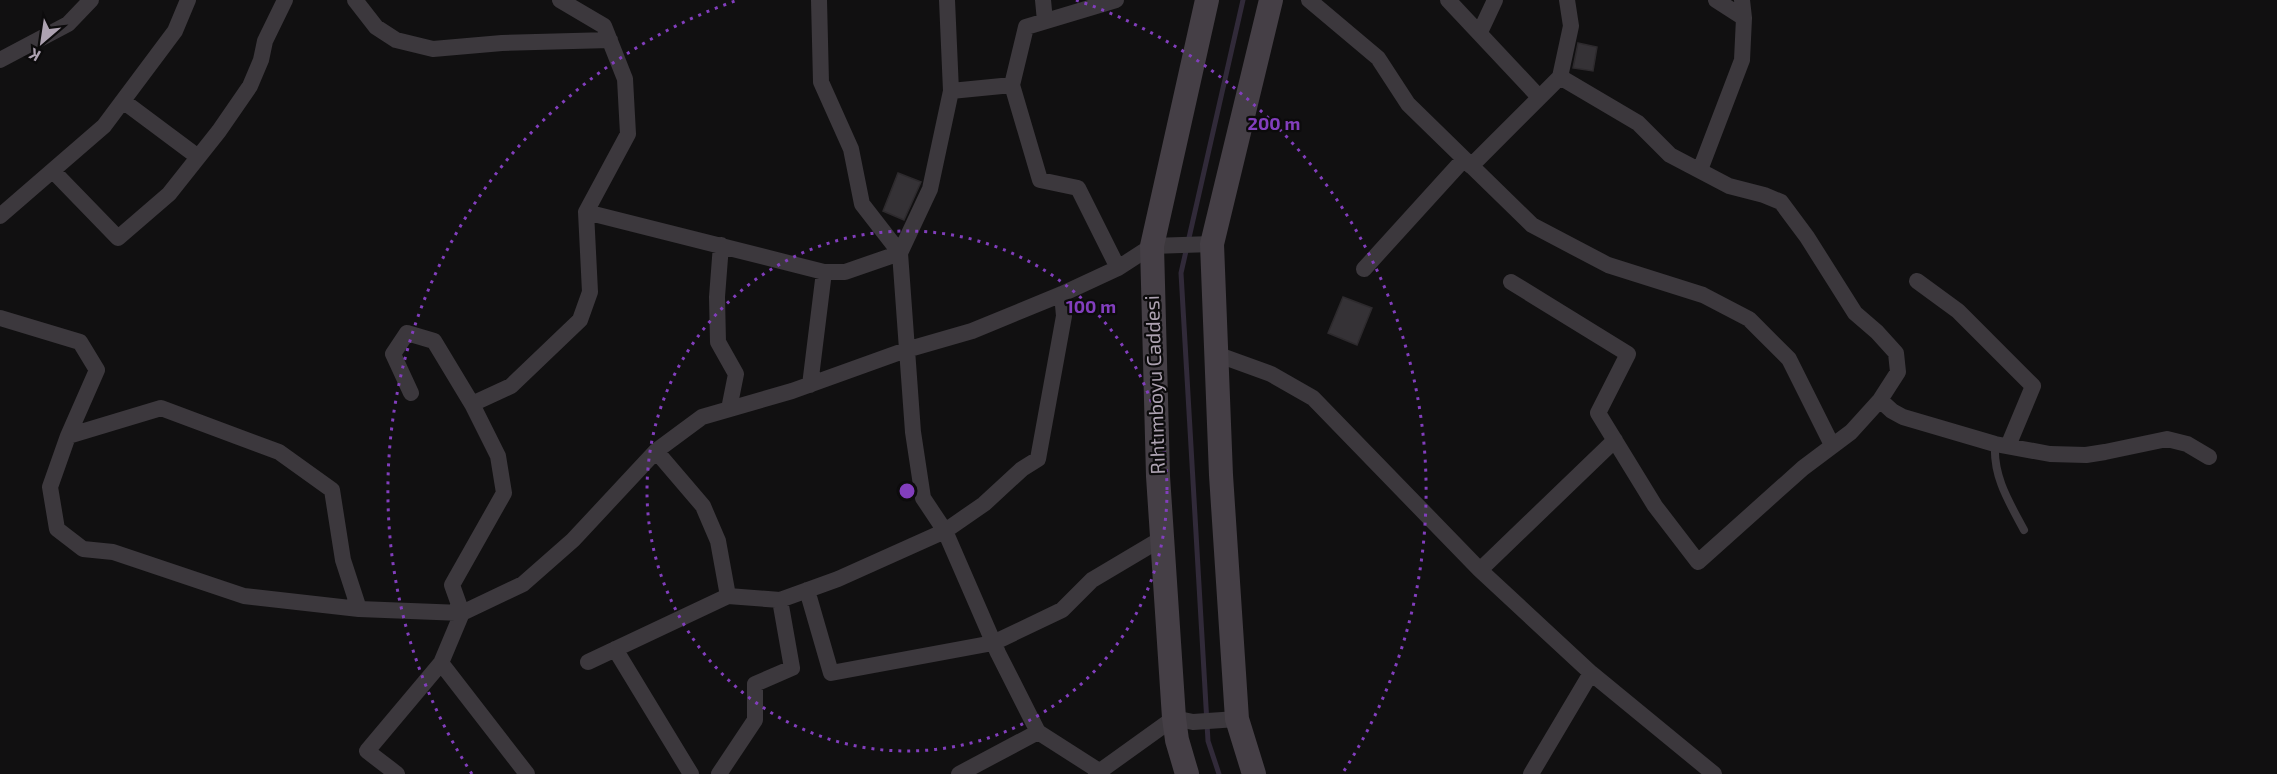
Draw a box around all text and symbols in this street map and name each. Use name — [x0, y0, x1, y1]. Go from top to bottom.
north arrow — [12, 12, 72, 72]
text: K — [25, 44, 44, 66]
text: 200 m — [1248, 112, 1300, 134]
text: 100 m — [1066, 295, 1116, 317]
street label: Rıhtımboyu Caddesi — [1139, 295, 1169, 475]
centre of rings — [897, 481, 917, 501]

